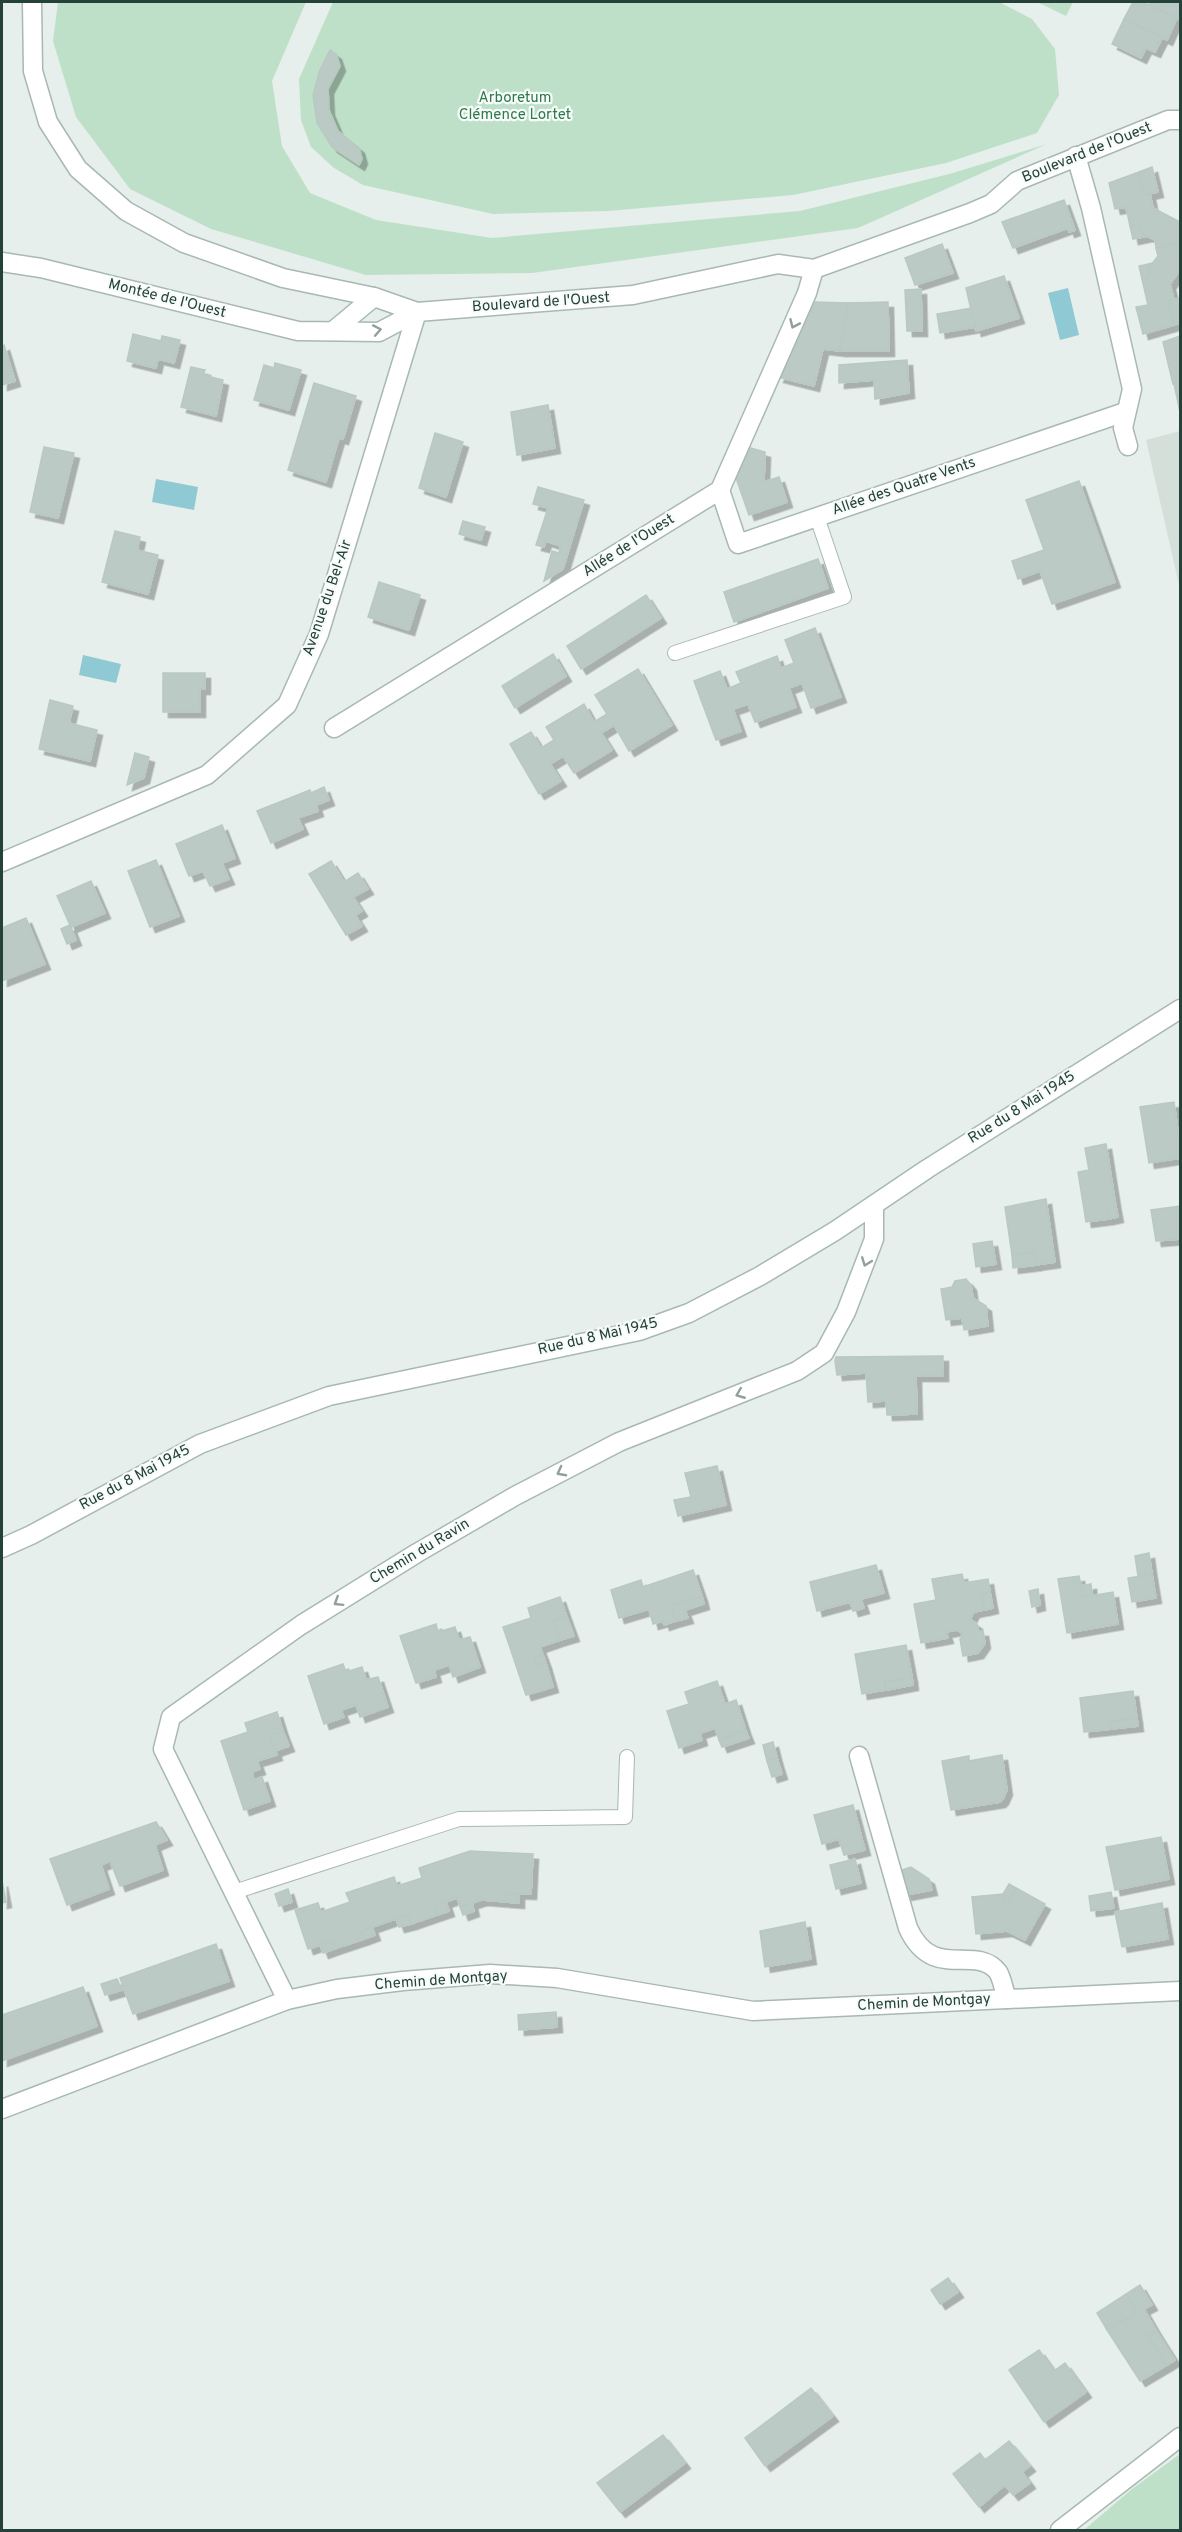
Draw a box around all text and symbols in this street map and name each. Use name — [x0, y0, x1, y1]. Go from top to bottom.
park label: Arboretum Clémence Lortet — [459, 89, 571, 125]
street label: Boulevard de l'Ouest — [1019, 118, 1155, 188]
street label: Montée de l'Ouest — [106, 275, 228, 323]
street label: Boulevard de l'Ouest — [471, 289, 611, 317]
one-way arrow — [789, 317, 801, 328]
one-way arrow — [372, 324, 382, 337]
street label: Allée des Quatre Vents — [830, 453, 978, 521]
street label: Allée de l'Ouest — [580, 510, 678, 582]
street label: Avenue du Bel-Air — [299, 537, 357, 659]
street label: Rue du 8 Mai 1945 — [965, 1067, 1079, 1149]
one-way arrow — [860, 1256, 873, 1267]
street label: Rue du 8 Mai 1945 — [536, 1314, 660, 1360]
one-way arrow — [735, 1387, 746, 1399]
street label: Rue du 8 Mai 1945 — [76, 1441, 194, 1515]
one-way arrow — [557, 1465, 568, 1476]
street label: Chemin du Ravin — [367, 1515, 473, 1589]
one-way arrow — [334, 1594, 344, 1606]
street label: Chemin de Montgay — [374, 1967, 508, 1995]
street label: Chemin de Montgay — [857, 1990, 991, 2016]

